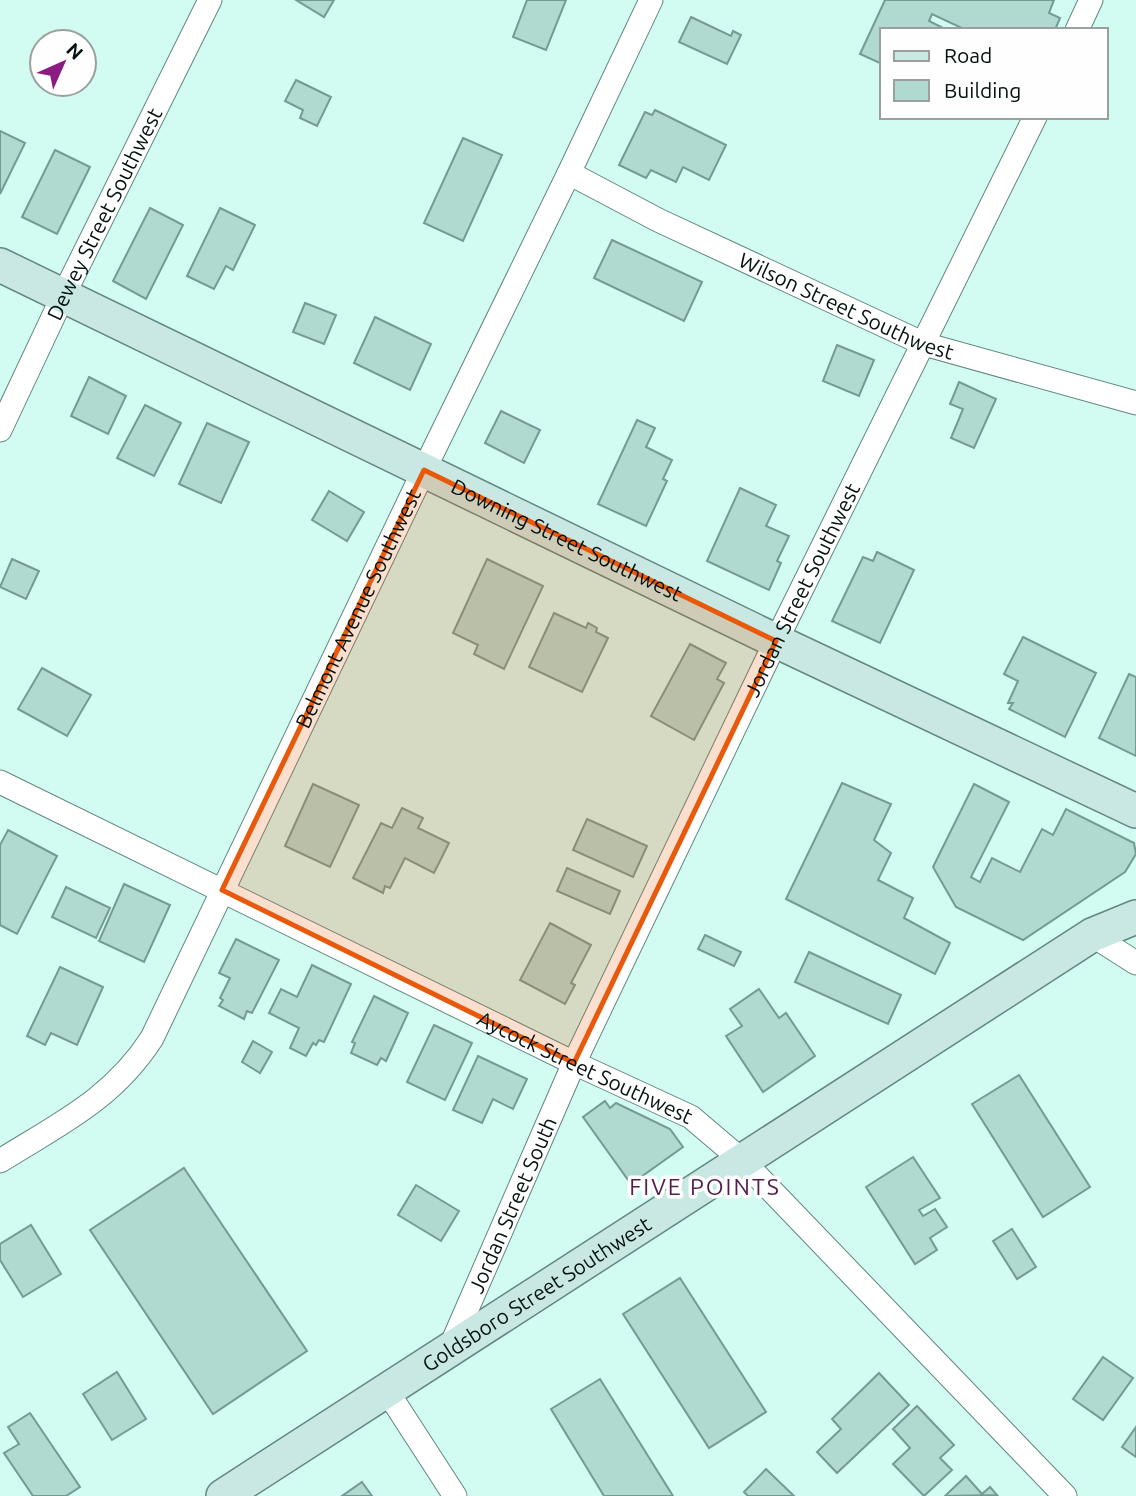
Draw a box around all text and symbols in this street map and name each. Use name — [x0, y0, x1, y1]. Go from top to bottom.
north arrow — [28, 28, 98, 98]
legend — [880, 28, 1108, 119]
text: N — [62, 38, 88, 64]
text: Road — [944, 43, 992, 67]
text: Building — [944, 78, 1021, 102]
street label: Dewey Street Southwest — [42, 104, 167, 324]
street label: Wilson Street Southwest — [735, 247, 956, 364]
street label: Downing Street Southwest — [448, 474, 686, 606]
street label: Jordan Street Southwest — [739, 479, 864, 700]
street label: Belmont Avenue Southwest — [290, 485, 425, 732]
street label: Aycock Street Southwest — [474, 1006, 697, 1128]
street label: Jordan Street South — [463, 1113, 561, 1297]
district label: FIVE POINTS — [629, 1174, 781, 1199]
street label: Goldsboro Street Southwest — [418, 1211, 655, 1376]

